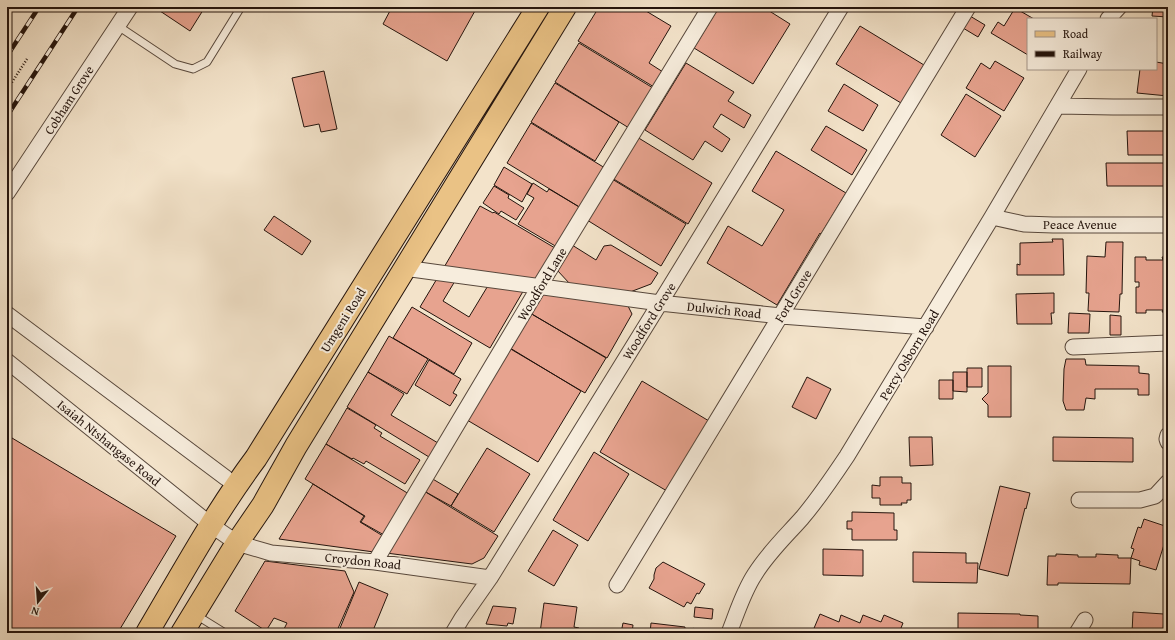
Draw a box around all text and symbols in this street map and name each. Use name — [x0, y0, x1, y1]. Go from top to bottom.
legend — [1027, 18, 1157, 70]
text: Road — [1063, 25, 1089, 42]
text: Railway — [1063, 45, 1102, 62]
street label: Cobham Grove — [40, 62, 98, 138]
street label: Peace Avenue — [1043, 215, 1117, 234]
street label: Woodford Lane — [513, 244, 571, 324]
street label: Ford Grove — [770, 266, 816, 326]
street label: Woodford Grove — [618, 279, 680, 363]
street label: Umgeni Road — [316, 284, 370, 356]
street label: Dulwich Road — [686, 297, 762, 323]
street label: Percy Osborn Road — [874, 306, 944, 404]
street label: Isaiah Ntshangase Road — [53, 395, 165, 491]
street label: Croydon Road — [324, 548, 402, 574]
north arrow — [18, 582, 58, 622]
text: N — [29, 603, 41, 620]

